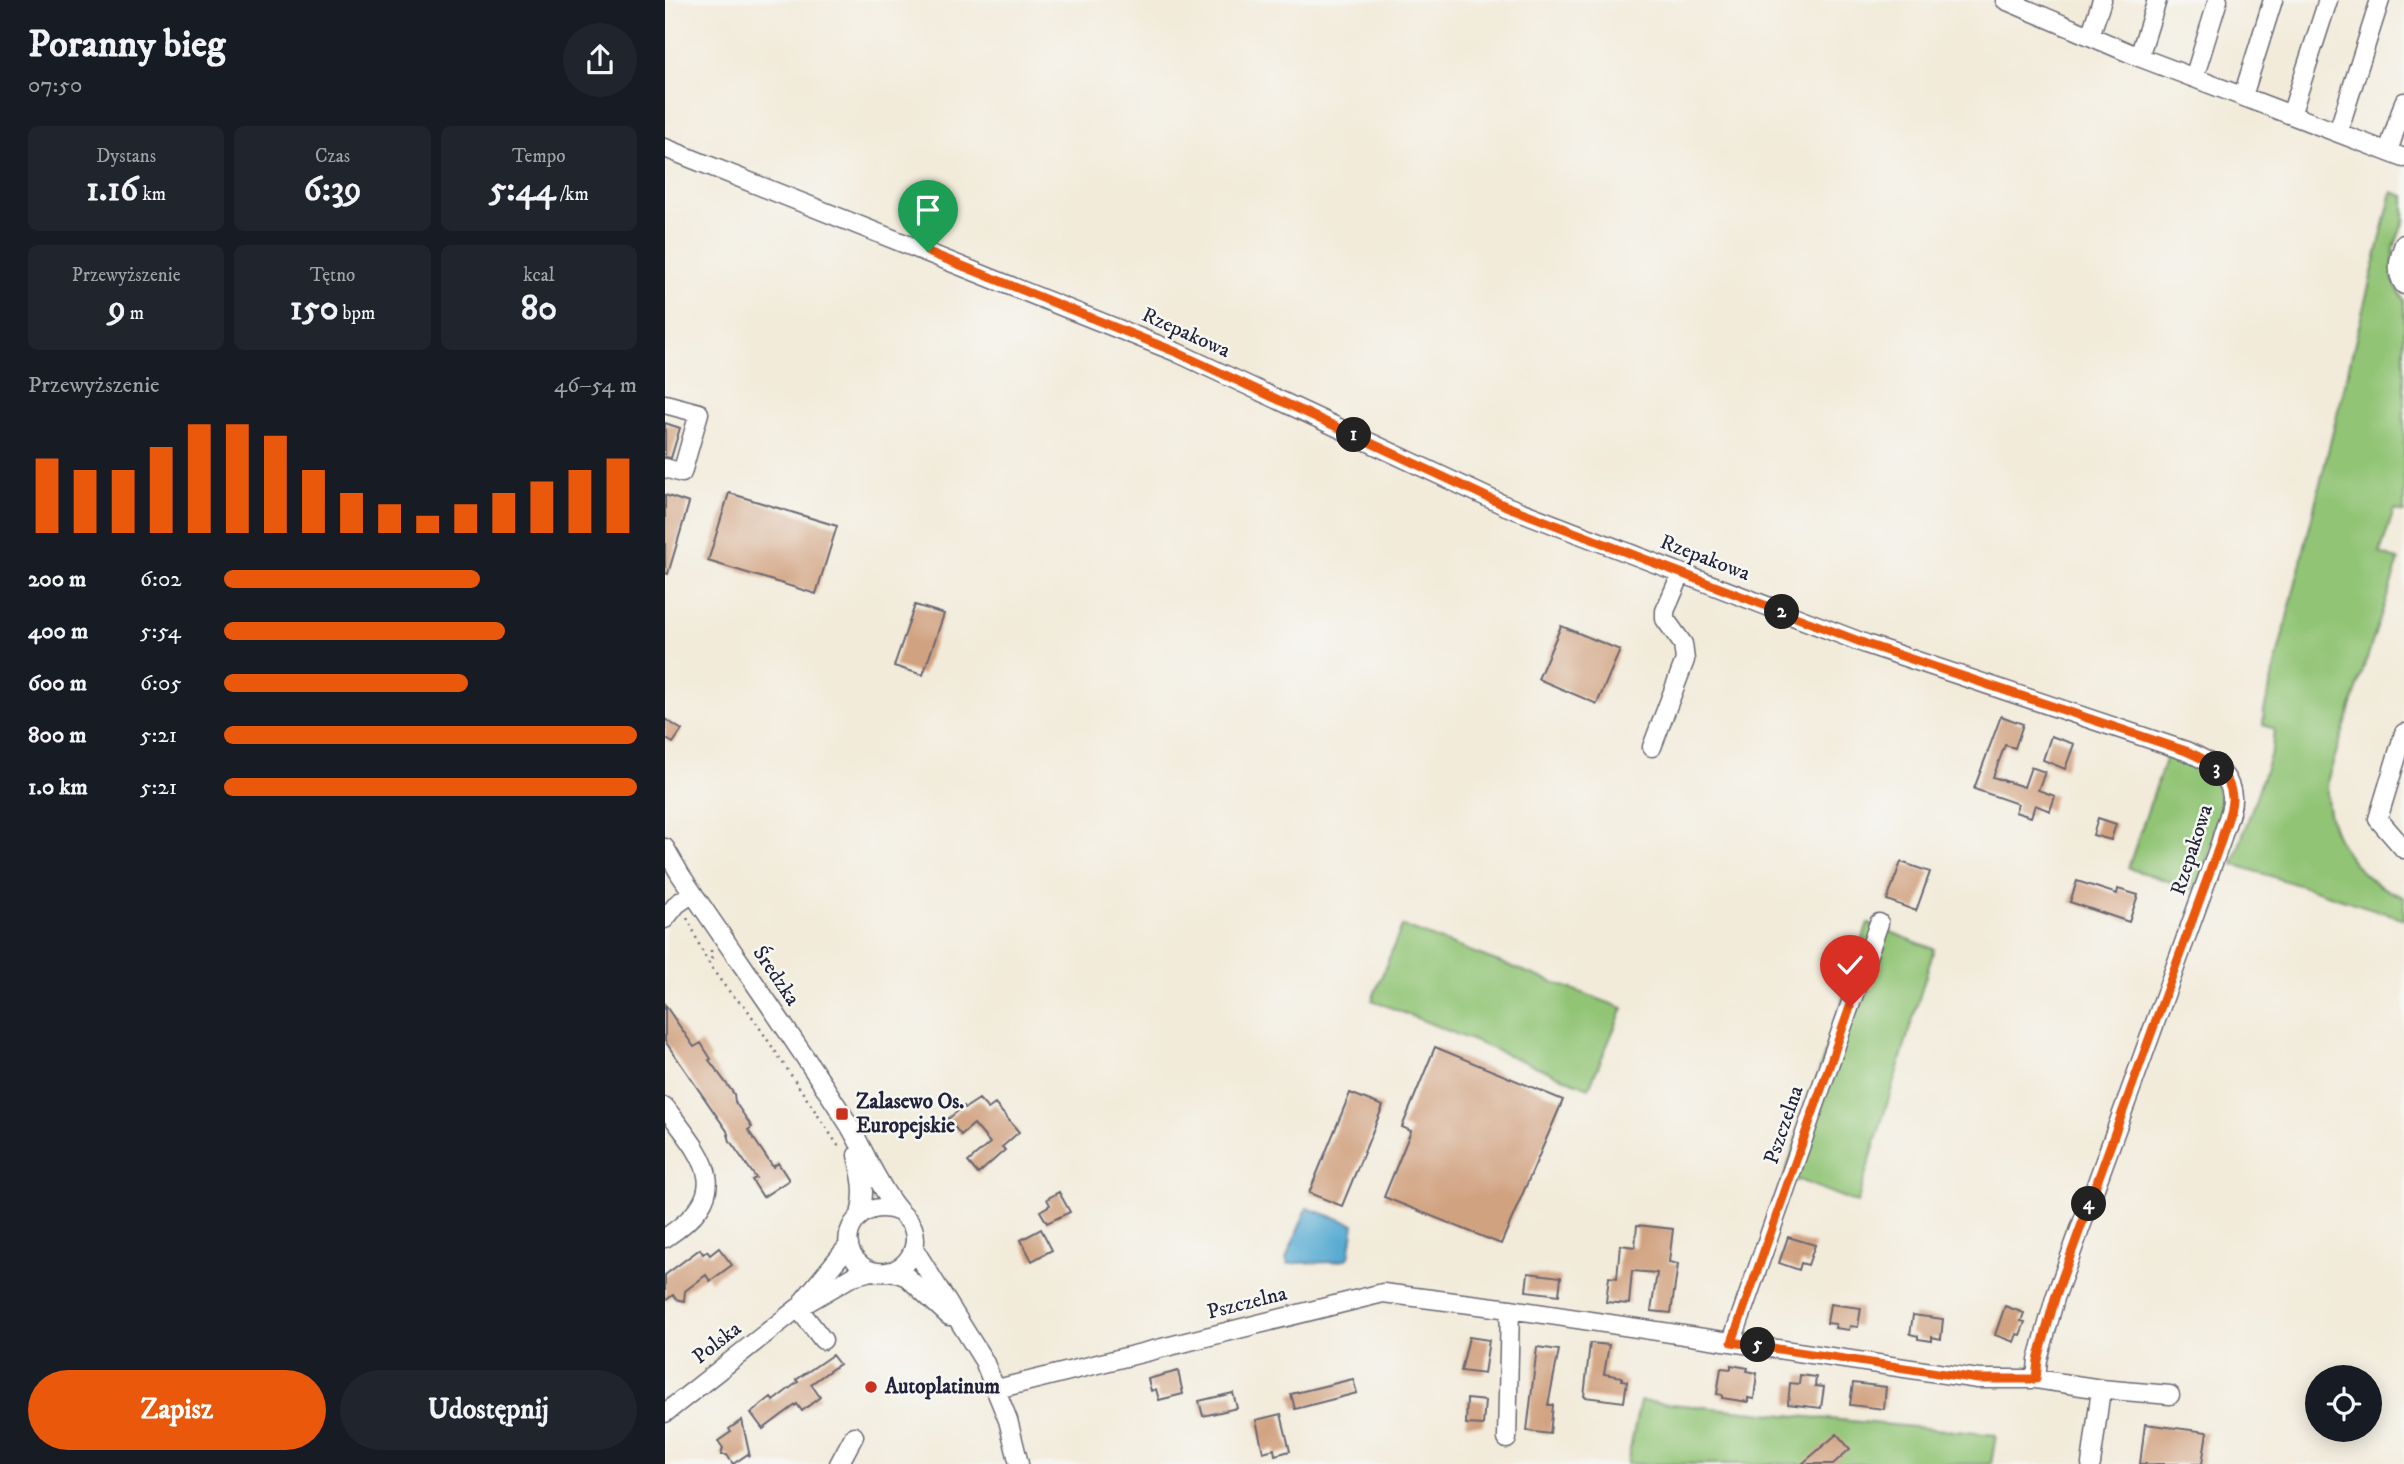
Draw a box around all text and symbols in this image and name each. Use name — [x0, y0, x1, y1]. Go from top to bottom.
text: Poranny bieg — [28, 21, 225, 69]
button: share — [563, 23, 637, 97]
text: 07:50 — [28, 71, 82, 100]
text: Dystans — [96, 145, 156, 168]
text: Czas — [315, 145, 350, 168]
text: Tempo — [512, 145, 566, 168]
text: 1.16 — [86, 168, 138, 212]
text: 6:39 — [304, 168, 361, 212]
text: 5:44 — [489, 168, 556, 212]
pin — [898, 180, 958, 252]
text: km — [138, 183, 166, 206]
text: /km — [556, 183, 589, 206]
icon: arrive — [909, 191, 947, 229]
text: Przewyższenie — [72, 264, 181, 287]
text: Tętno — [310, 264, 355, 287]
text: kcal — [523, 264, 554, 287]
text: 9 — [108, 287, 126, 331]
text: 150 — [290, 287, 339, 331]
text: 80 — [521, 287, 557, 331]
text: m — [126, 302, 144, 325]
text: bpm — [339, 302, 375, 325]
street label: Rzepakowa — [1138, 302, 1234, 364]
text: Przewyższenie — [28, 371, 160, 400]
text: 46–54 m — [554, 371, 637, 400]
pin: 1 — [1337, 418, 1371, 452]
text: 1 — [1350, 423, 1357, 446]
street label: Rzepakowa — [1656, 529, 1754, 587]
text: 200 m — [28, 565, 86, 594]
text: 6:02 — [140, 565, 182, 594]
pin: 2 — [1765, 594, 1799, 630]
text: 2 — [1777, 600, 1786, 623]
text: 400 m — [28, 617, 88, 646]
text: 5:54 — [140, 617, 181, 646]
text: 600 m — [28, 669, 87, 698]
text: 6:05 — [140, 669, 182, 698]
text: 800 m — [28, 721, 86, 750]
text: 5:21 — [140, 721, 177, 750]
pin: 3 — [2199, 752, 2235, 786]
text: 3 — [2213, 757, 2220, 780]
text: 1.0 km — [28, 773, 88, 802]
text: 5:21 — [140, 773, 177, 802]
street label: Rzepakowa — [2165, 801, 2219, 899]
pin — [1820, 935, 1880, 1007]
street label: Średzka — [747, 940, 807, 1011]
icon: check — [1831, 946, 1869, 984]
street label: Pszczelna — [1758, 1082, 1810, 1168]
place label: Zalasewo Os. Europejskie — [856, 1089, 964, 1140]
marker: Zalasewo Os. Europejskie — [834, 1106, 850, 1122]
pin: 4 — [2071, 1186, 2107, 1222]
text: 4 — [2083, 1192, 2094, 1215]
street label: Pszczelna — [1204, 1281, 1290, 1325]
street label: Polska — [687, 1316, 747, 1370]
pin: 5 — [1741, 1328, 1775, 1362]
text: 5 — [1753, 1333, 1762, 1356]
map controls — [2305, 1365, 2382, 1442]
button: locate — [2305, 1365, 2382, 1442]
button: Zapisz — [28, 1370, 326, 1450]
button: Udostępnij — [340, 1370, 637, 1450]
place label: Autoplatinum — [884, 1374, 1000, 1400]
marker: Autoplatinum — [863, 1379, 879, 1395]

